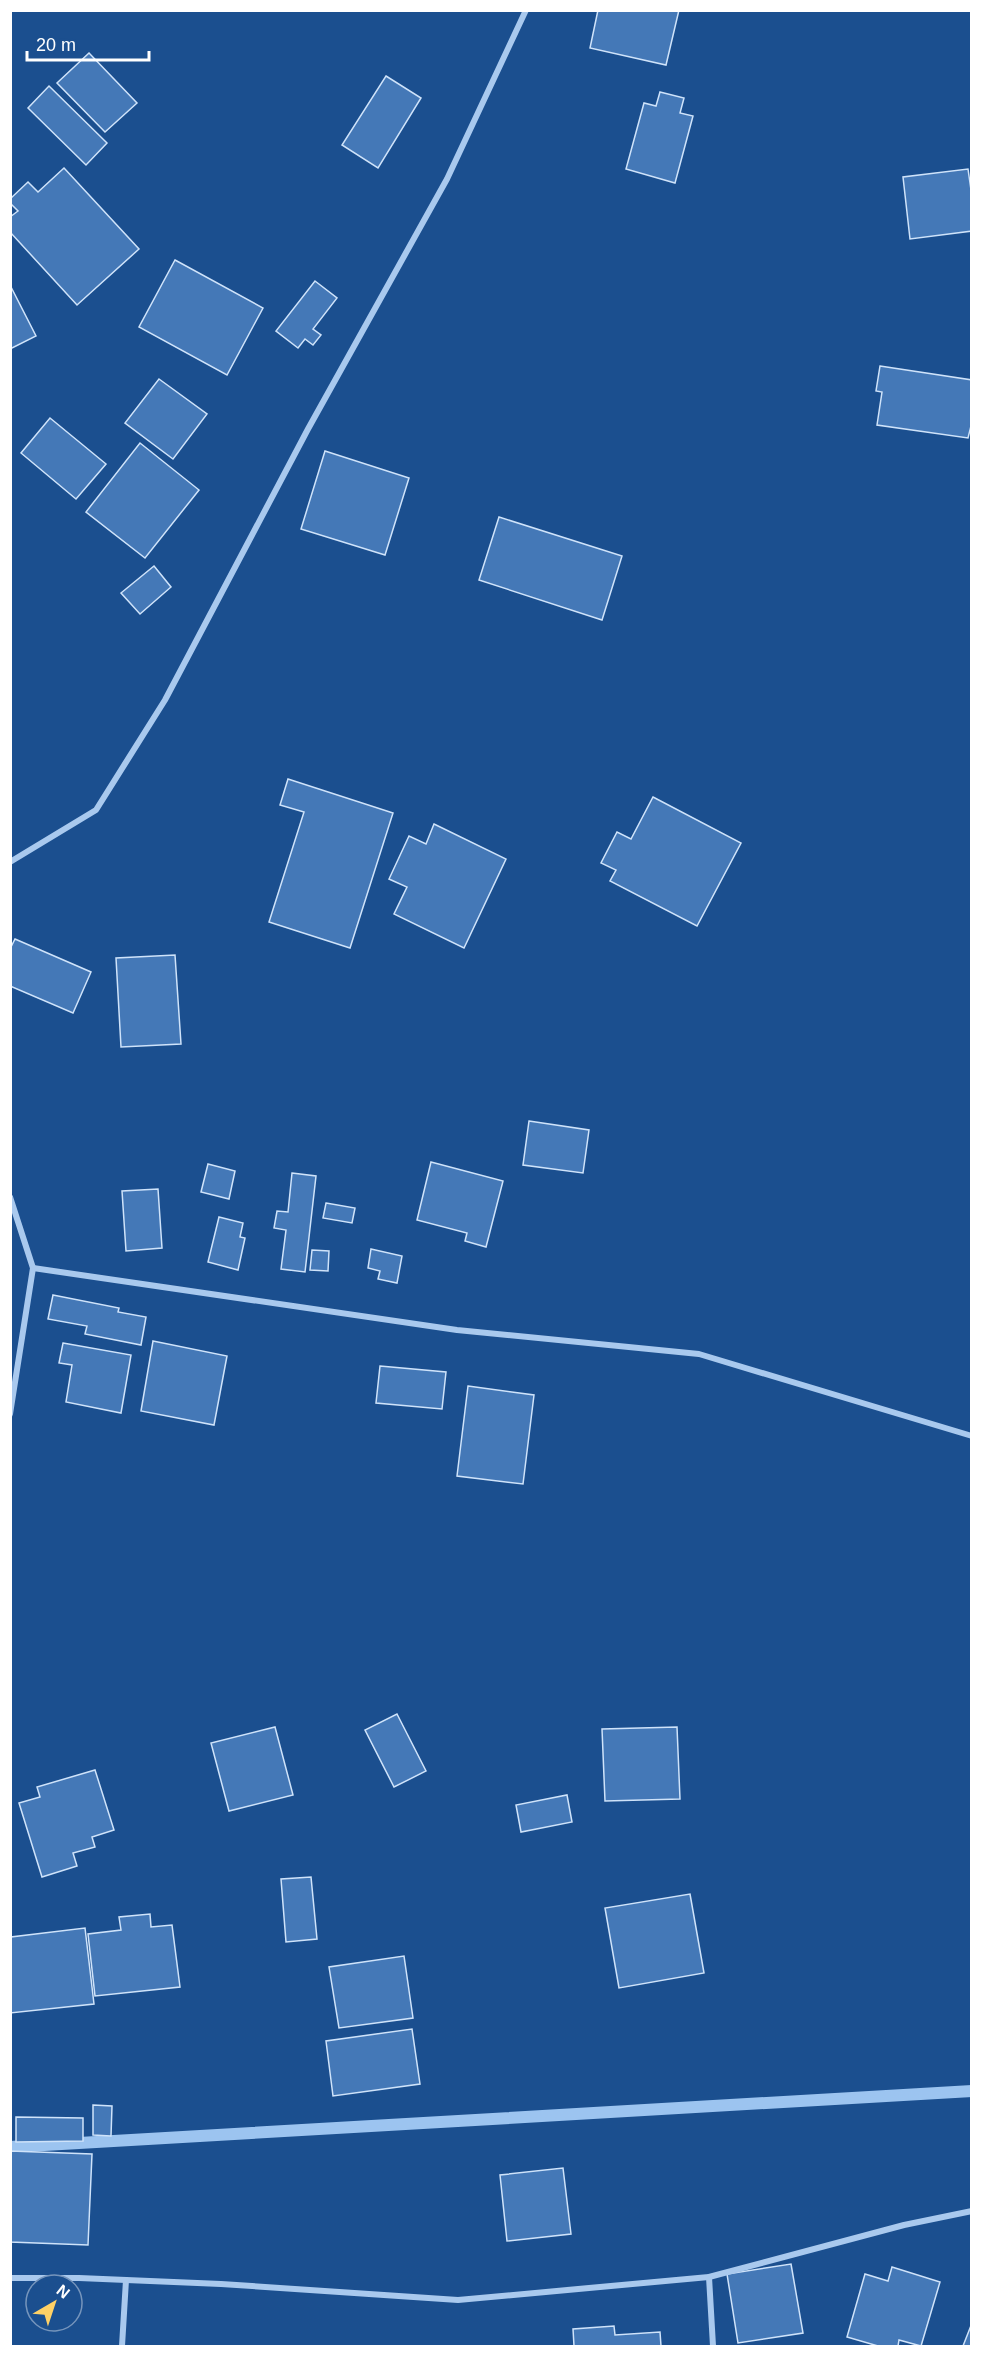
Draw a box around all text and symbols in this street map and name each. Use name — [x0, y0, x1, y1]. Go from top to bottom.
scale bar — [27, 24, 148, 62]
text: 20 m — [36, 35, 76, 55]
north arrow — [24, 2273, 84, 2333]
text: N — [53, 2281, 73, 2302]

